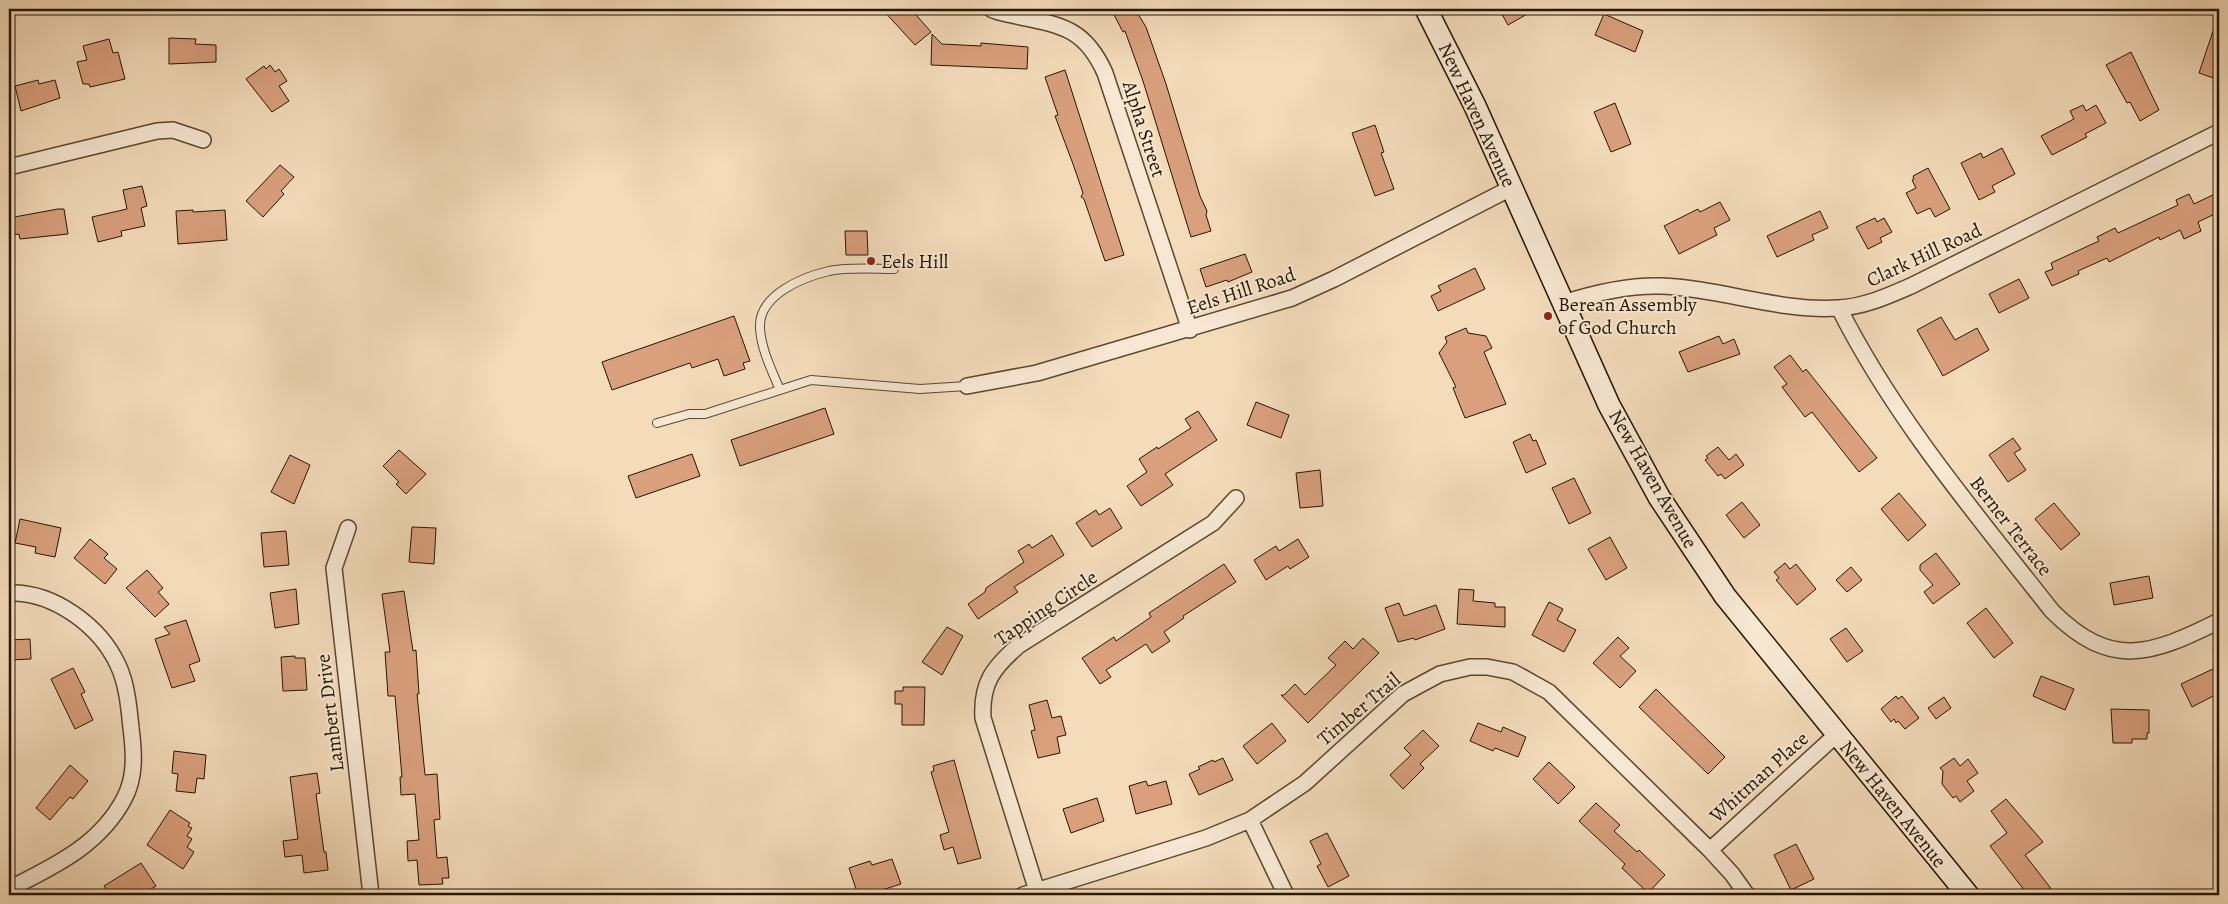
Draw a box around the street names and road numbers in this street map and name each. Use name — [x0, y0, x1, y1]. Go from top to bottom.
street label: New Haven Avenue — [1432, 38, 1522, 192]
street label: Alpha Street — [1115, 76, 1172, 181]
street label: Clark Hill Road — [1862, 216, 1986, 293]
street label: Eels Hill Road — [1183, 261, 1299, 321]
street label: New Haven Avenue — [1602, 404, 1704, 554]
street label: Berner Terrace — [1963, 470, 2059, 582]
street label: Tapping Circle — [989, 564, 1103, 652]
street label: Lambert Drive — [309, 653, 351, 773]
street label: Timber Trail — [1312, 666, 1406, 752]
street label: Whitman Place — [1703, 725, 1814, 829]
street label: New Haven Avenue — [1833, 735, 1953, 873]

